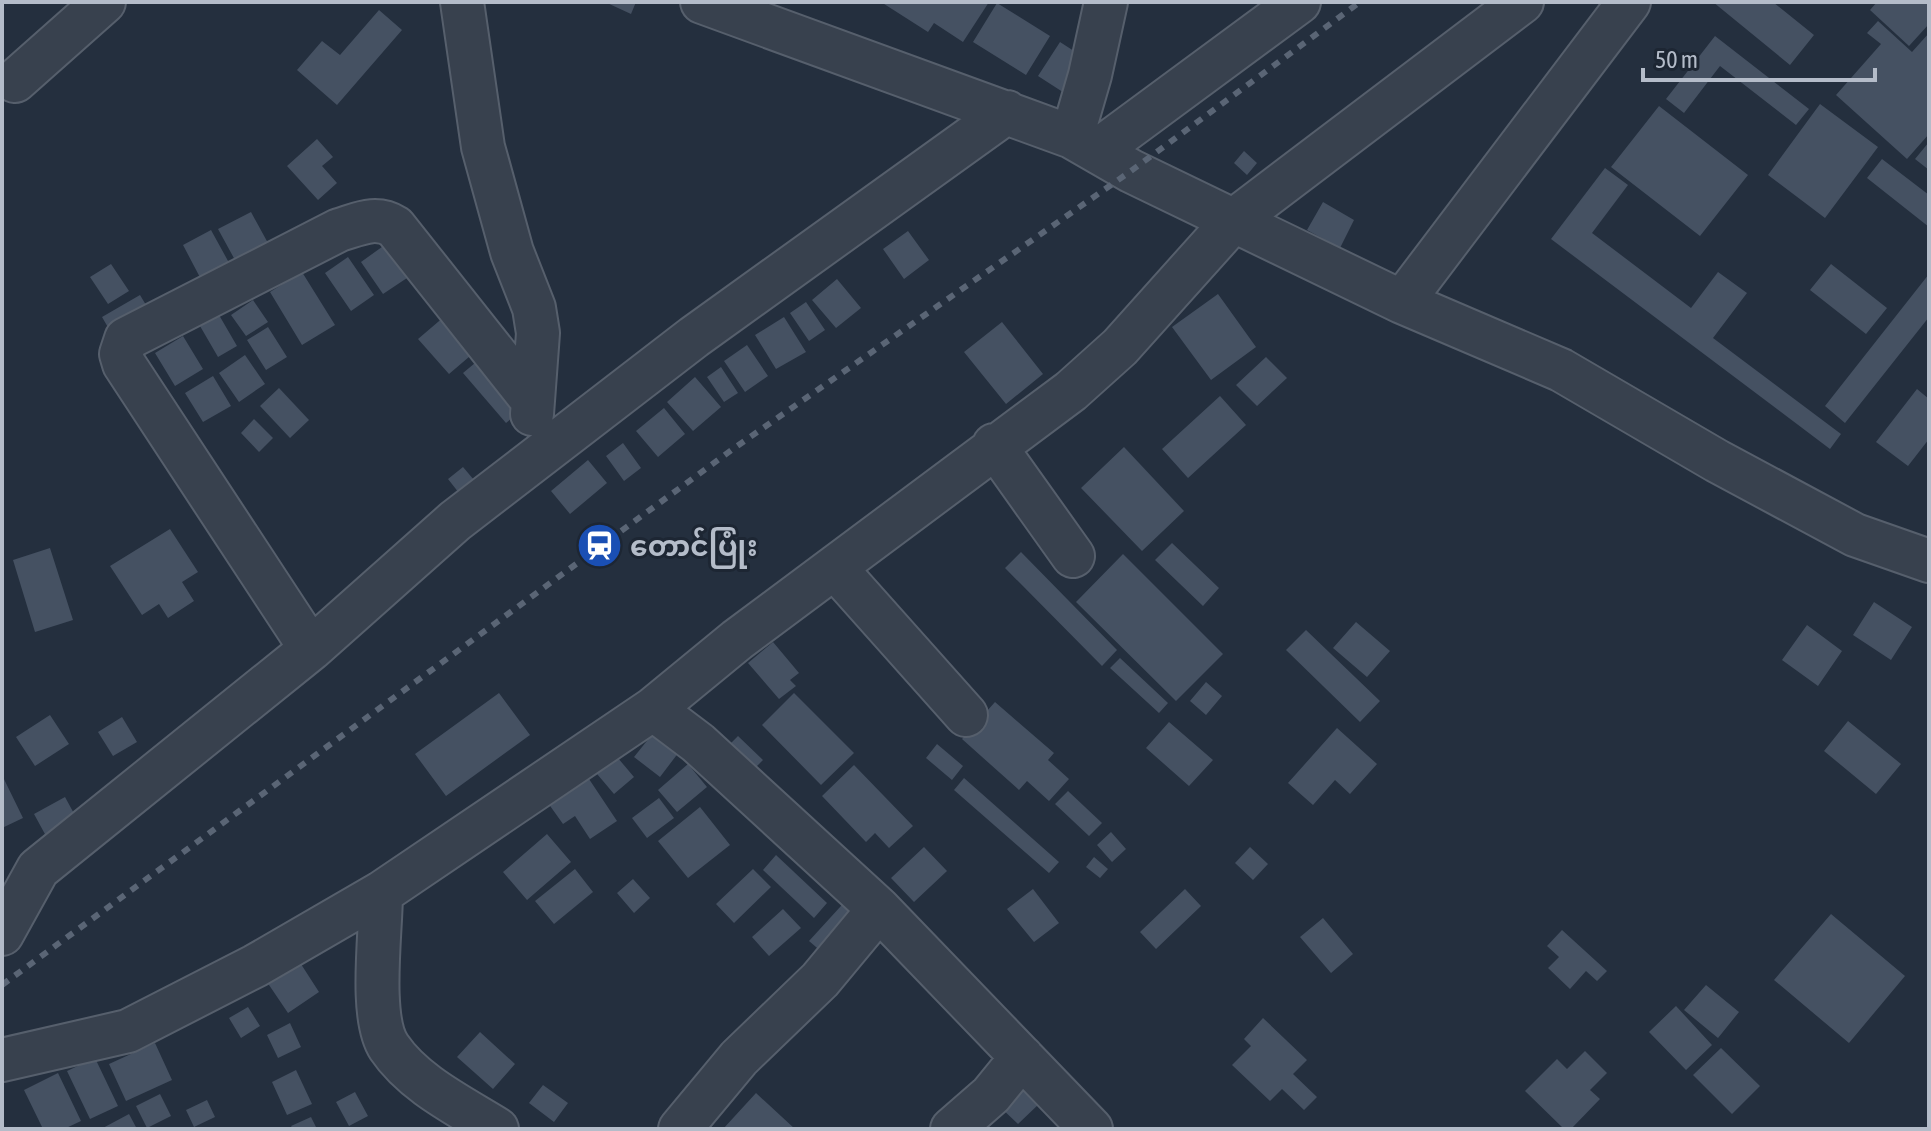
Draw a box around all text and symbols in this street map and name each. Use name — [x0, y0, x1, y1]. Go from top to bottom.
scale bar — [1643, 32, 1875, 82]
text: 50 m — [1655, 46, 1698, 73]
station icon: တောင်ပြုံး — [575, 522, 623, 570]
place label: တောင်ပြုံး — [630, 527, 758, 569]

